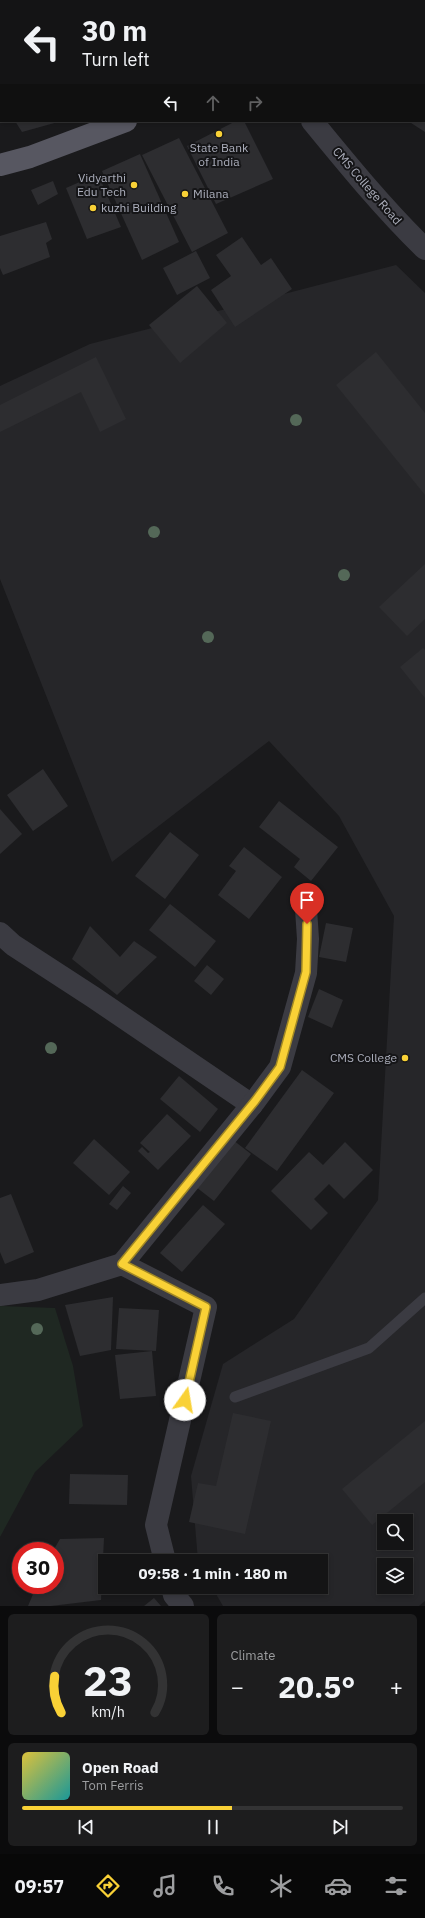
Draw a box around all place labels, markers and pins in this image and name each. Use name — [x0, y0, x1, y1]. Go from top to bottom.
marker: State Bank of India — [214, 129, 224, 139]
place label: State Bank of India — [190, 140, 249, 169]
place label: Vidyarthi Edu Tech — [77, 170, 126, 199]
marker: Vidyarthi Edu Tech — [129, 180, 139, 190]
place label: Milana — [193, 186, 229, 201]
marker: Milana — [180, 189, 190, 199]
place label: kuzhi Building — [101, 200, 177, 215]
marker: kuzhi Building — [88, 203, 98, 213]
pin — [290, 883, 324, 924]
place label: CMS College — [330, 1050, 397, 1065]
marker: CMS College — [400, 1053, 410, 1063]

